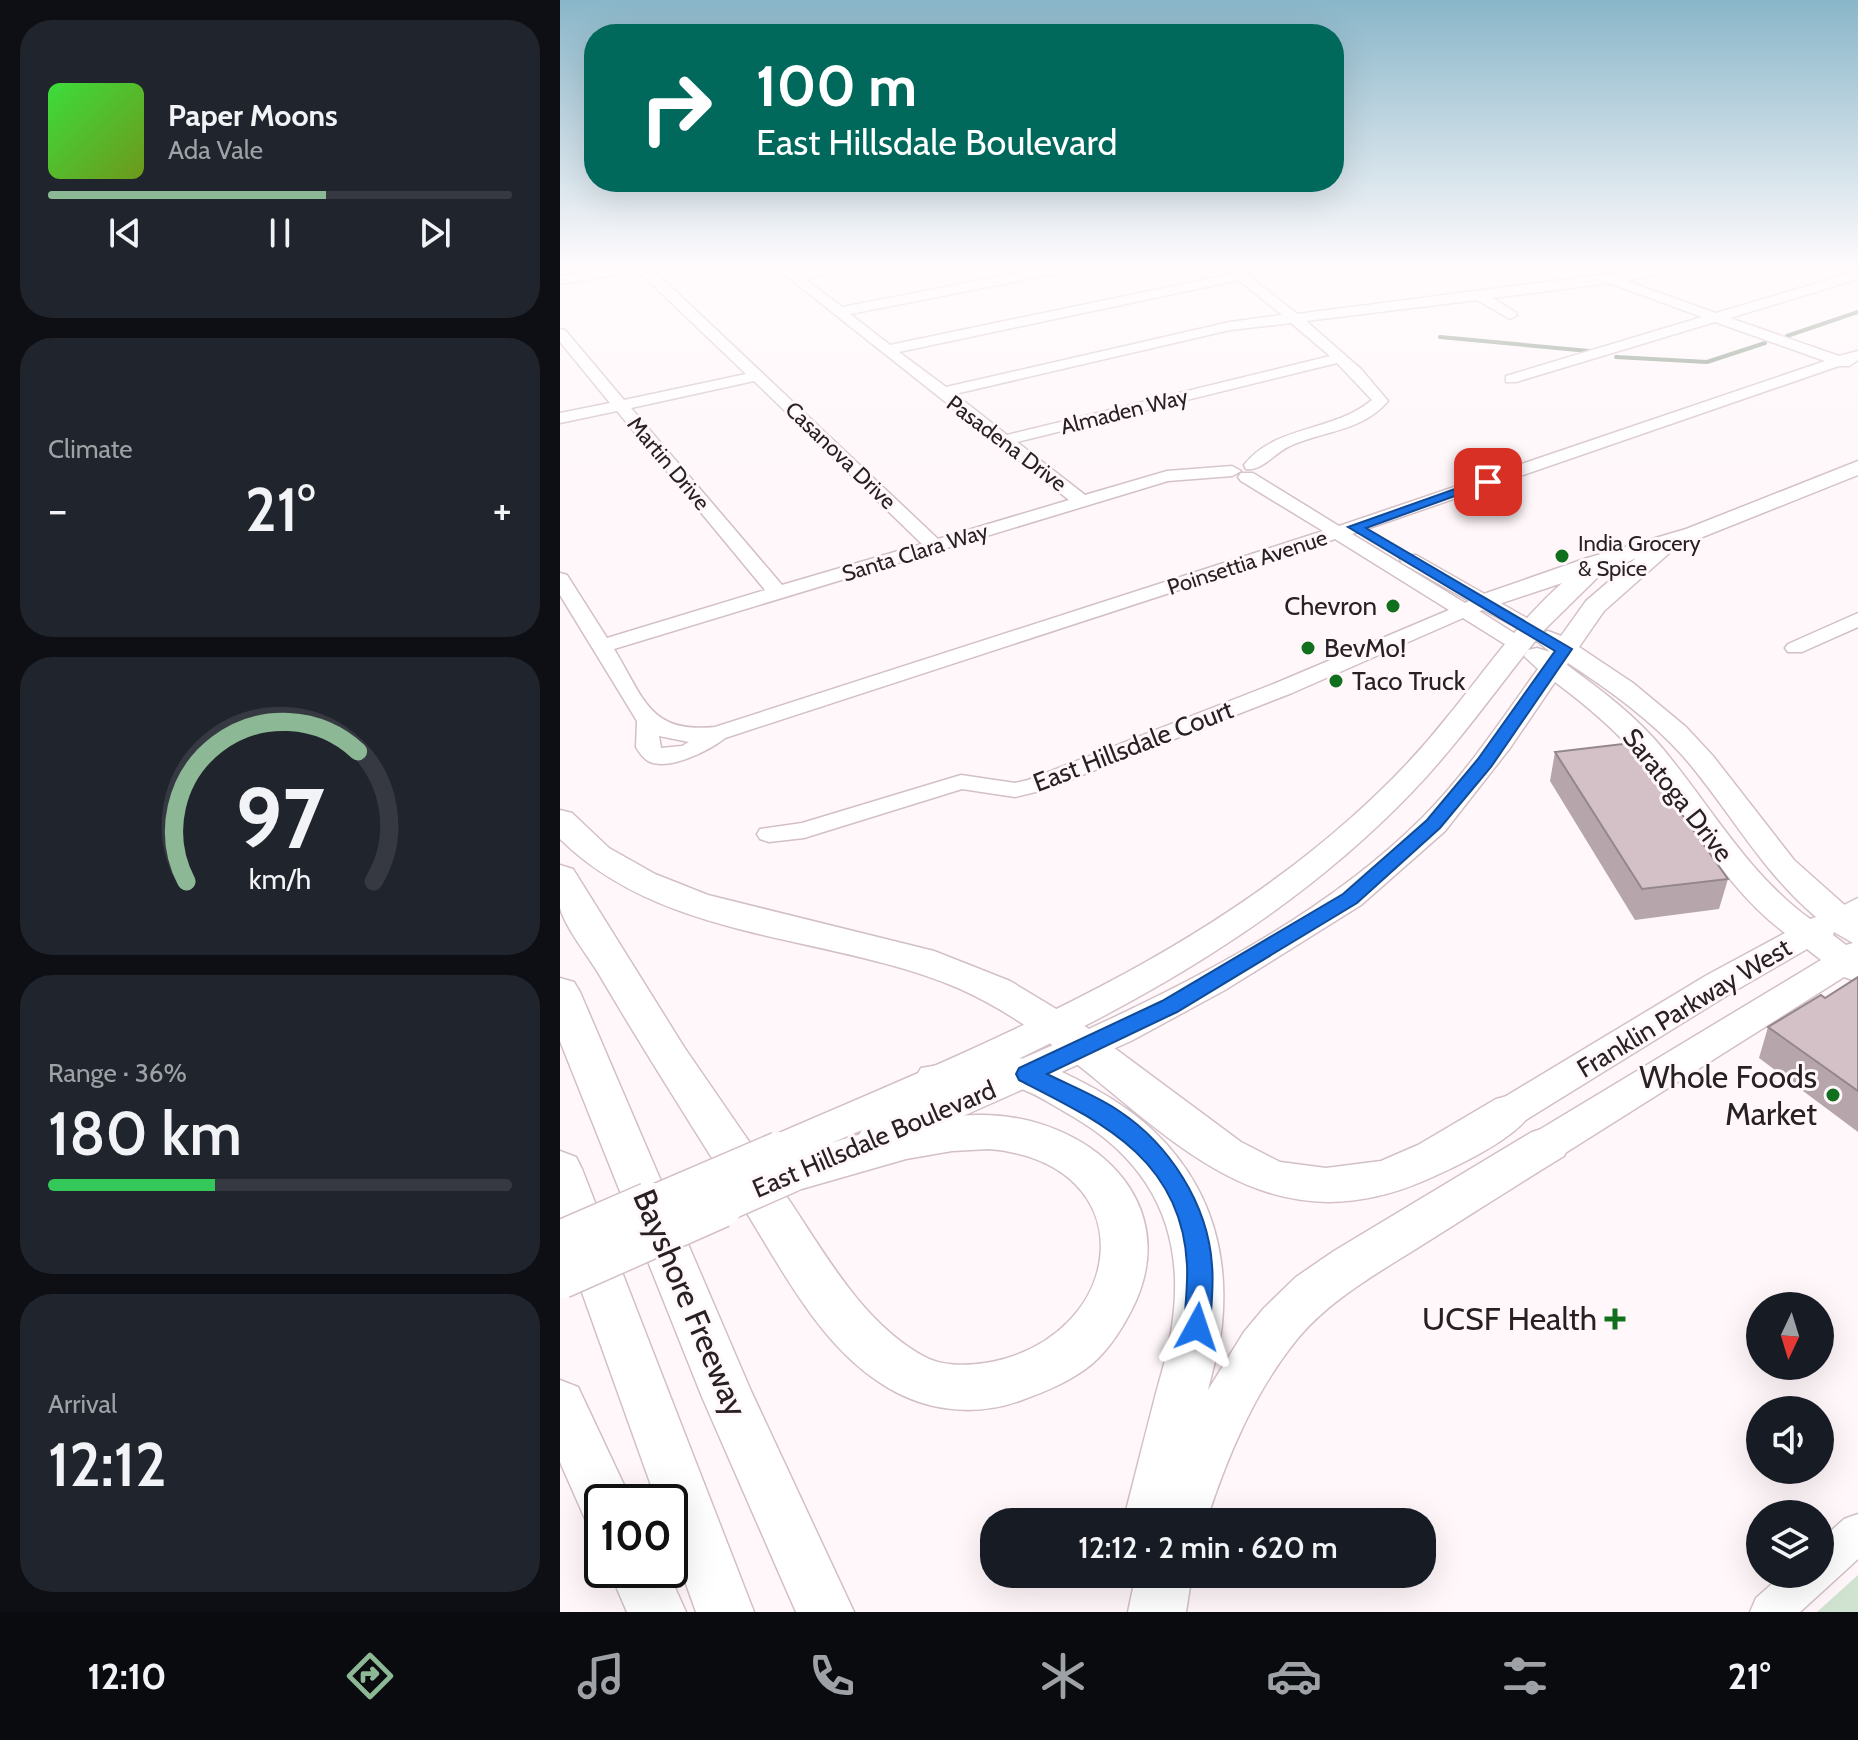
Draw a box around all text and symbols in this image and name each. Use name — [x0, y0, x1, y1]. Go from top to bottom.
text: 100 m — [756, 52, 917, 120]
icon: right — [624, 56, 728, 160]
text: Paper Moons — [168, 97, 338, 134]
text: East Hillsdale Boulevard — [756, 120, 1118, 164]
text: Ada Vale — [168, 134, 263, 166]
icon: previous — [103, 211, 147, 255]
icon: pause — [258, 211, 302, 255]
icon: next — [413, 211, 457, 255]
street label: Almaden Way — [1058, 383, 1191, 440]
street label: Pasadena Drive — [941, 390, 1072, 497]
street label: Casanova Drive — [780, 396, 902, 515]
street label: Martin Drive — [622, 411, 716, 516]
text: Climate — [48, 433, 133, 465]
pin — [1454, 448, 1522, 516]
icon: arrive — [1466, 460, 1510, 504]
text: 21° — [245, 473, 315, 546]
text: − — [48, 483, 67, 536]
text: + — [493, 483, 512, 536]
street label: Santa Clara Way — [839, 517, 991, 587]
street label: Poinsettia Avenue — [1164, 524, 1331, 601]
place label: India Grocery & Spice — [1578, 530, 1701, 582]
marker: India Grocery & Spice — [1553, 547, 1571, 565]
place label: Chevron — [1284, 590, 1377, 622]
marker: Chevron — [1384, 597, 1402, 615]
place label: BevMo! — [1324, 632, 1406, 664]
marker: BevMo! — [1299, 639, 1317, 657]
place label: Taco Truck — [1352, 665, 1466, 697]
marker: Taco Truck — [1327, 672, 1345, 690]
street label: East Hillsdale Court — [1029, 693, 1238, 799]
street label: Saratoga Drive — [1616, 722, 1740, 868]
text: 97 — [235, 768, 325, 869]
text: km/h — [249, 861, 311, 896]
street label: Franklin Parkway West — [1571, 931, 1797, 1085]
text: Range · 36% — [48, 1057, 187, 1089]
place label: Whole Foods Market — [1639, 1057, 1817, 1133]
street label: East Hillsdale Boulevard — [748, 1073, 1000, 1205]
marker: Whole Foods Market — [1824, 1086, 1842, 1104]
text: 180 km — [48, 1097, 242, 1170]
street label: Bayshore Freeway — [625, 1183, 756, 1422]
position arrow — [1155, 1285, 1239, 1369]
north arrow — [1746, 1292, 1834, 1380]
map controls — [1746, 1292, 1834, 1588]
place label: UCSF Health — [1422, 1299, 1597, 1338]
marker: UCSF Health — [1604, 1308, 1626, 1330]
text: Arrival — [48, 1388, 117, 1420]
button: sound — [1746, 1396, 1834, 1484]
text: 12:12 — [48, 1428, 167, 1501]
speed limit sign: 100 — [584, 1484, 688, 1588]
button: layers — [1746, 1500, 1834, 1588]
text: 12:12 · 2 min · 620 m — [1078, 1529, 1338, 1566]
icon: directions — [342, 1648, 398, 1704]
icon: music — [573, 1648, 629, 1704]
icon: phone — [804, 1648, 860, 1704]
icon: climate — [1035, 1648, 1091, 1704]
icon: car — [1266, 1648, 1322, 1704]
icon: filters — [1497, 1648, 1553, 1704]
text: 12:10 — [88, 1654, 167, 1698]
text: 21° — [1728, 1654, 1770, 1698]

